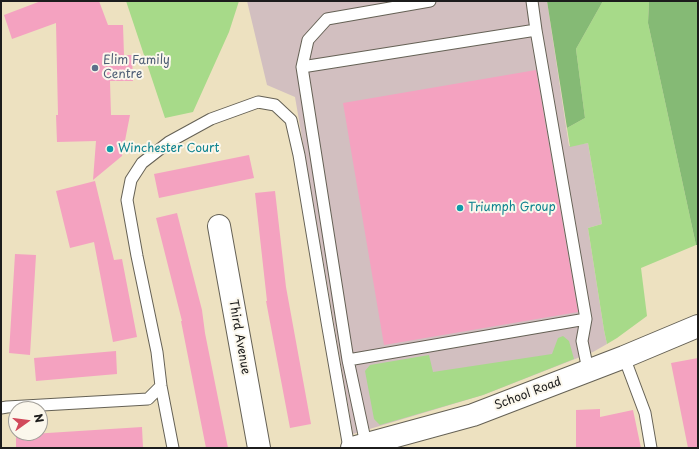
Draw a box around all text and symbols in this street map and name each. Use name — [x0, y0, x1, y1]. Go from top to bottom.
place label: Elim Family Centre — [103, 54, 170, 82]
marker: Elim Family Centre — [90, 63, 100, 73]
place label: Winchester Court — [118, 142, 219, 156]
marker: Winchester Court — [105, 144, 115, 154]
place label: Triumph Group — [468, 201, 556, 215]
marker: Triumph Group — [455, 203, 465, 213]
street label: Third Avenue — [225, 298, 253, 376]
street label: School Road — [492, 375, 564, 413]
north arrow — [8, 401, 48, 441]
text: N — [30, 412, 48, 425]

